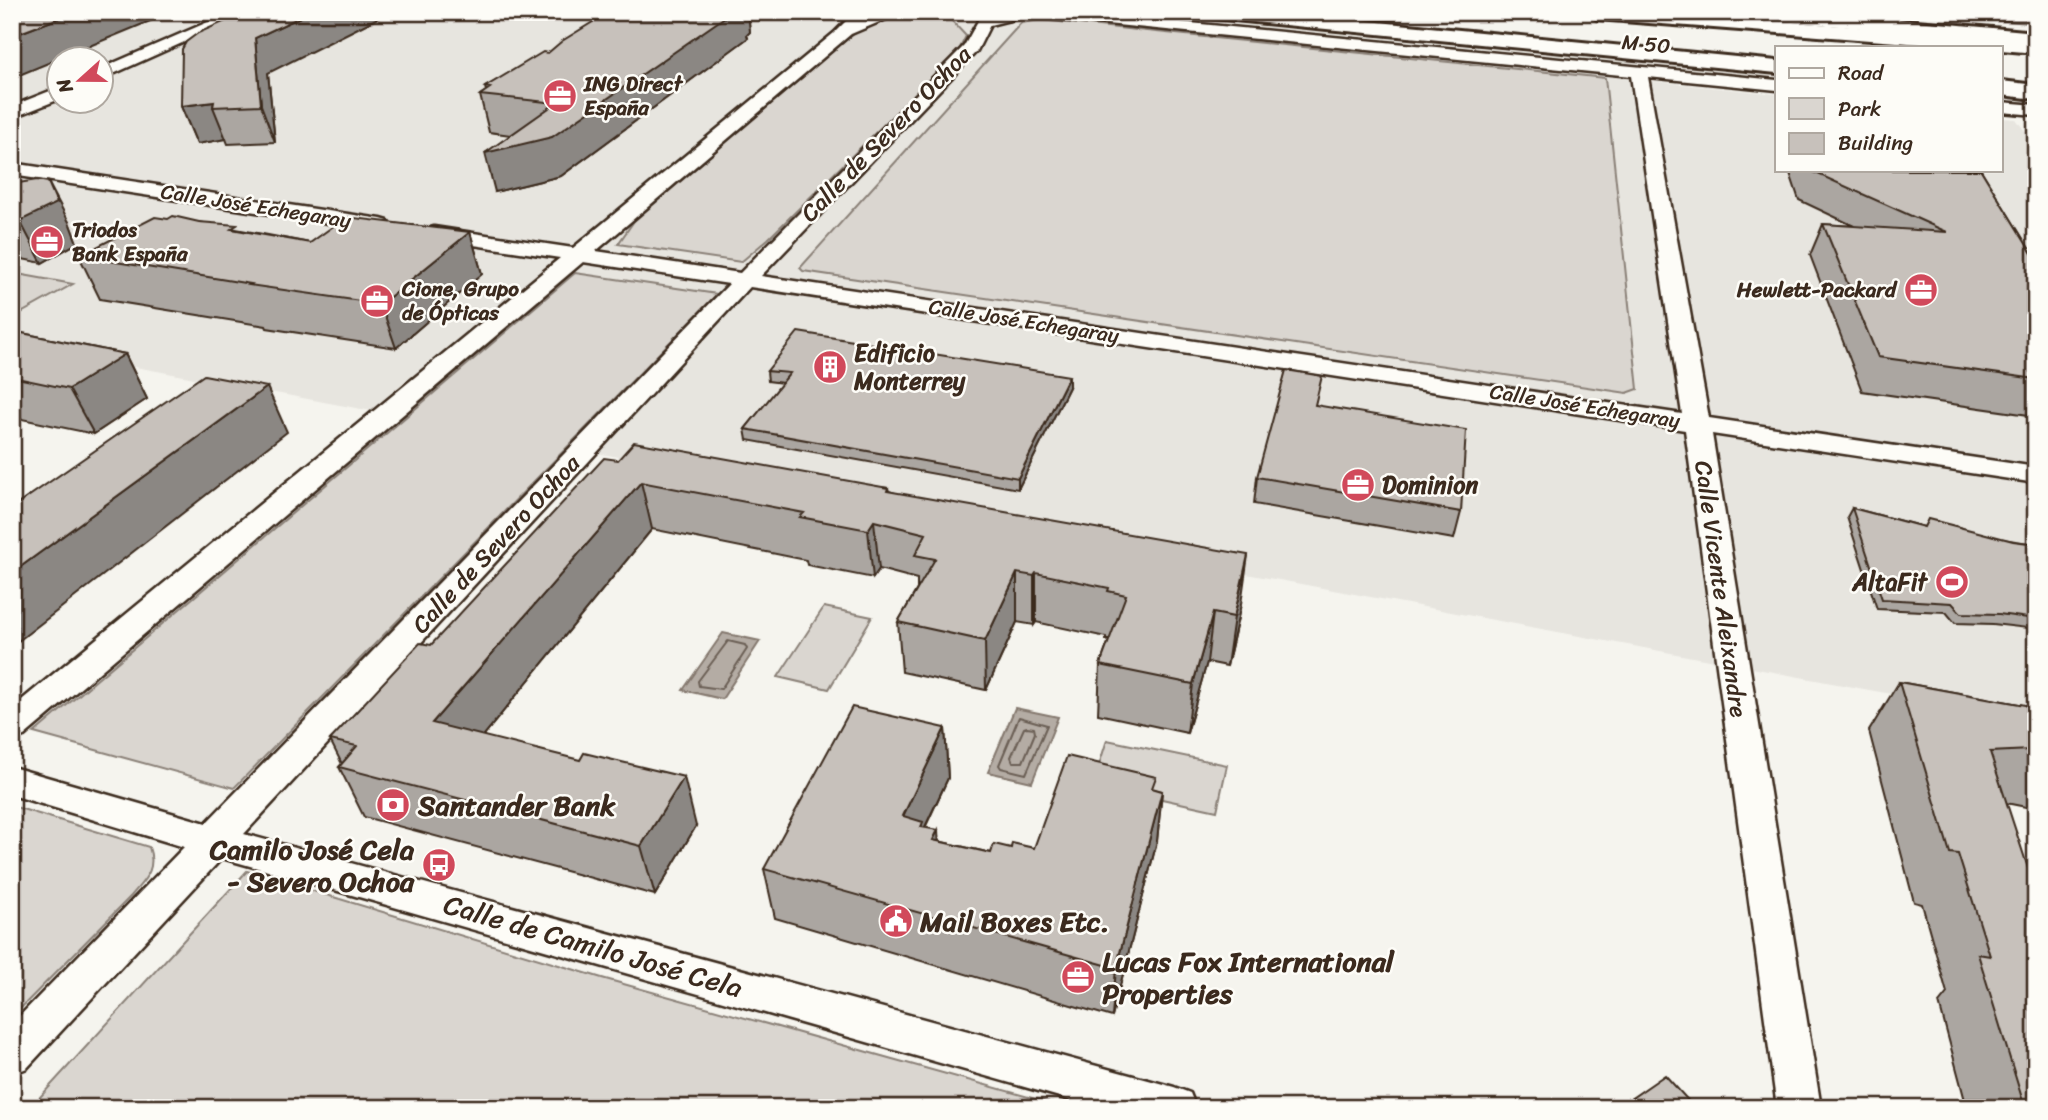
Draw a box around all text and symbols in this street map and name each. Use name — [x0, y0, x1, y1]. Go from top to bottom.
street label: M 50 — [1620, 23, 1672, 65]
street label: Calle de Severo Ochoa — [790, 35, 983, 232]
north arrow — [46, 46, 116, 116]
legend — [1775, 46, 2002, 172]
text: Road — [1838, 54, 1885, 92]
place label: ING Direct España — [583, 65, 684, 127]
text: N — [47, 73, 83, 99]
office icon: ING Direct España — [541, 77, 579, 115]
text: Park — [1838, 90, 1881, 128]
text: Building — [1838, 124, 1914, 162]
street label: Calle José Echegaray — [158, 172, 354, 240]
place label: Triodos Bank España — [72, 211, 189, 273]
office icon: Triodos Bank España — [28, 223, 66, 261]
place label: Cione, Grupo de Ópticas — [401, 270, 519, 332]
place label: Hewlett-Packard — [1736, 271, 1898, 309]
office icon: Hewlett-Packard — [1902, 271, 1940, 309]
office icon: Cione, Grupo de Ópticas — [358, 282, 396, 320]
street label: Calle José Echegaray — [926, 287, 1122, 355]
place label: Edificio Monterrey — [853, 332, 966, 402]
building icon: Edificio Monterrey — [811, 348, 849, 386]
street label: Calle José Echegaray — [1487, 372, 1683, 440]
street label: Calle de Severo Ochoa — [401, 444, 591, 644]
street label: Calle Vicente Aleixandre — [1682, 458, 1760, 720]
place label: Dominion — [1382, 464, 1478, 506]
office icon: Dominion — [1339, 466, 1377, 504]
place label: AltaFit — [1852, 561, 1928, 603]
sports icon: AltaFit — [1933, 563, 1971, 601]
place label: Santander Bank — [417, 781, 616, 830]
bank icon: Santander Bank — [374, 786, 412, 824]
place label: Camilo José Cela - Severo Ochoa — [209, 825, 415, 906]
bus stop icon: Camilo José Cela - Severo Ochoa — [420, 846, 458, 884]
street label: Calle de Camilo José Cela — [438, 880, 748, 1012]
place label: Mail Boxes Etc. — [919, 897, 1109, 946]
public building icon: Mail Boxes Etc. — [877, 902, 915, 940]
place label: Lucas Fox International Properties — [1102, 937, 1395, 1018]
office icon: Lucas Fox International Properties — [1059, 958, 1097, 996]

